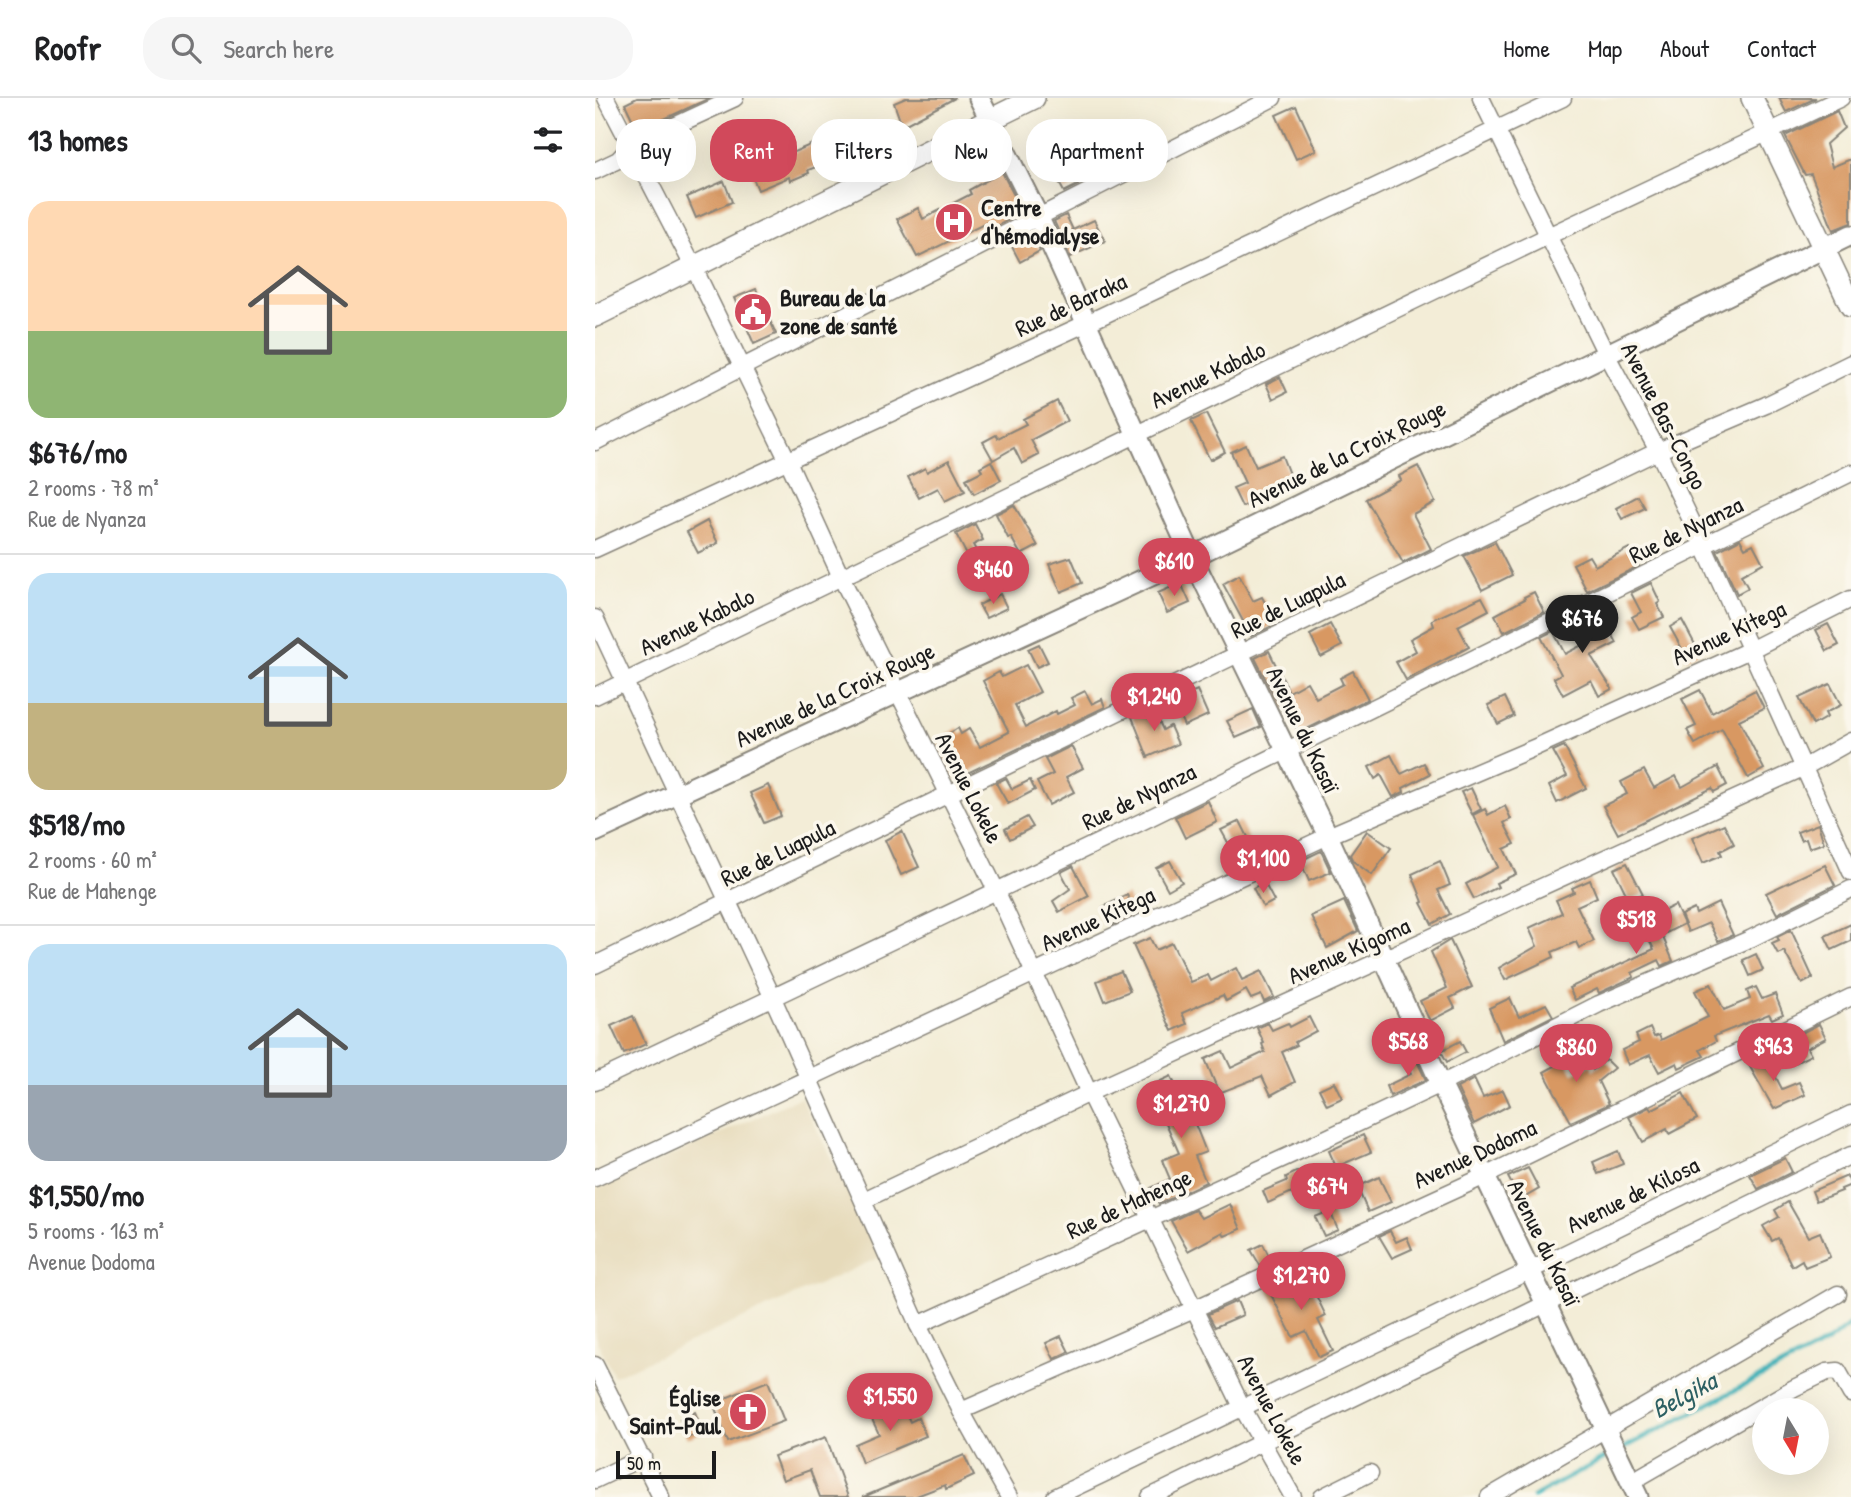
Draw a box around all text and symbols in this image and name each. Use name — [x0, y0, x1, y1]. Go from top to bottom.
search box — [143, 17, 633, 80]
text: Roofr — [35, 26, 101, 70]
icon: search — [167, 29, 205, 67]
text: Search here — [223, 31, 334, 66]
text: Home — [1503, 32, 1550, 64]
text: Map — [1588, 32, 1622, 64]
text: About — [1660, 32, 1709, 64]
text: Contact — [1747, 32, 1816, 64]
chip: Buy — [616, 119, 696, 182]
chip: Rent — [710, 119, 797, 182]
chip: Filters — [811, 119, 917, 182]
chip: New — [931, 119, 1012, 182]
chip: Apartment — [1026, 119, 1168, 182]
text: 13 homes — [28, 120, 128, 160]
icon: filters — [529, 121, 567, 159]
place label: Centre d'hémodialyse — [981, 191, 1100, 252]
hospital icon: Centre d'hémodialyse — [933, 201, 975, 243]
icon: home — [235, 247, 361, 373]
street label: Rue de Baraka — [1010, 264, 1132, 344]
place label: Bureau de la zone de santé — [780, 281, 898, 341]
public building icon: Bureau de la zone de santé — [732, 291, 774, 333]
street label: Avenue Kabalo — [1145, 332, 1270, 416]
street label: Avenue Bas-Congo — [1614, 337, 1716, 495]
street label: Avenue de la Croix Rouge — [1242, 391, 1451, 515]
text: $676/mo — [28, 432, 127, 472]
text: 2 rooms · 78 m² — [28, 472, 159, 503]
street label: Rue de Nyanza — [1623, 488, 1748, 570]
text: Rue de Nyanza — [28, 503, 146, 534]
pin: $610 — [1133, 538, 1215, 598]
text: $610 — [1154, 545, 1194, 576]
pin: $460 — [952, 546, 1034, 606]
text: $460 — [973, 553, 1013, 584]
street label: Rue de Luapula — [1225, 563, 1350, 646]
street label: Avenue Kabalo — [634, 579, 759, 663]
street label: Avenue Kitega — [1666, 592, 1791, 672]
pin: $676 — [1541, 596, 1623, 655]
text: $676 — [1561, 602, 1603, 633]
icon: home — [235, 619, 361, 745]
street label: Avenue de la Croix Rouge — [730, 634, 940, 754]
street label: Avenue du Kasaï — [1260, 661, 1349, 799]
pin: $1,240 — [1097, 674, 1211, 733]
text: $1,240 — [1127, 680, 1181, 711]
street label: Avenue Lokele — [928, 727, 1012, 849]
street label: Rue de Nyanza — [1076, 755, 1201, 837]
text: $518/mo — [28, 804, 125, 844]
street label: Rue de Luapula — [715, 811, 840, 894]
pin: $1,100 — [1206, 836, 1320, 895]
text: $1,100 — [1236, 842, 1290, 873]
text: 2 rooms · 60 m² — [28, 844, 157, 875]
text: Rue de Mahenge — [28, 875, 157, 906]
street label: Avenue Kitega — [1035, 878, 1160, 958]
pin: $518 — [1595, 896, 1677, 956]
text: $518 — [1616, 903, 1656, 934]
street label: Avenue Kigoma — [1283, 909, 1415, 991]
icon: home — [235, 990, 361, 1116]
pin: $568 — [1367, 1018, 1449, 1078]
pin: $860 — [1535, 1024, 1617, 1084]
pin: $963 — [1732, 1024, 1814, 1083]
text: $568 — [1388, 1025, 1428, 1056]
text: $963 — [1753, 1030, 1793, 1061]
text: $860 — [1555, 1031, 1597, 1062]
pin: $1,270 — [1124, 1080, 1238, 1140]
text: $1,270 — [1152, 1087, 1210, 1118]
street label: Avenue Dodoma — [1408, 1111, 1541, 1196]
street label: Avenue de Kilosa — [1561, 1148, 1704, 1240]
street label: Rue de Mahenge — [1061, 1160, 1197, 1246]
pin: $674 — [1286, 1164, 1368, 1223]
text: $674 — [1307, 1170, 1347, 1201]
street label: Avenue du Kasaï — [1501, 1174, 1590, 1312]
text: $1,550/mo — [28, 1175, 144, 1215]
text: 5 rooms · 163 m² — [28, 1215, 164, 1246]
text: Avenue Dodoma — [28, 1246, 155, 1277]
pin: $1,270 — [1244, 1252, 1358, 1312]
text: $1,270 — [1272, 1259, 1330, 1290]
street label: Avenue Lokele — [1230, 1349, 1315, 1471]
water label: Belgika — [1645, 1362, 1725, 1427]
pin: $1,550 — [833, 1374, 947, 1433]
text: $1,550 — [863, 1380, 917, 1411]
place label: Église Saint-Paul — [629, 1381, 722, 1441]
church icon: Église Saint-Paul — [727, 1391, 769, 1433]
north arrow — [1752, 1398, 1829, 1475]
map controls — [1752, 1398, 1829, 1475]
scale bar — [616, 1448, 716, 1480]
text: 50 m — [627, 1450, 661, 1476]

